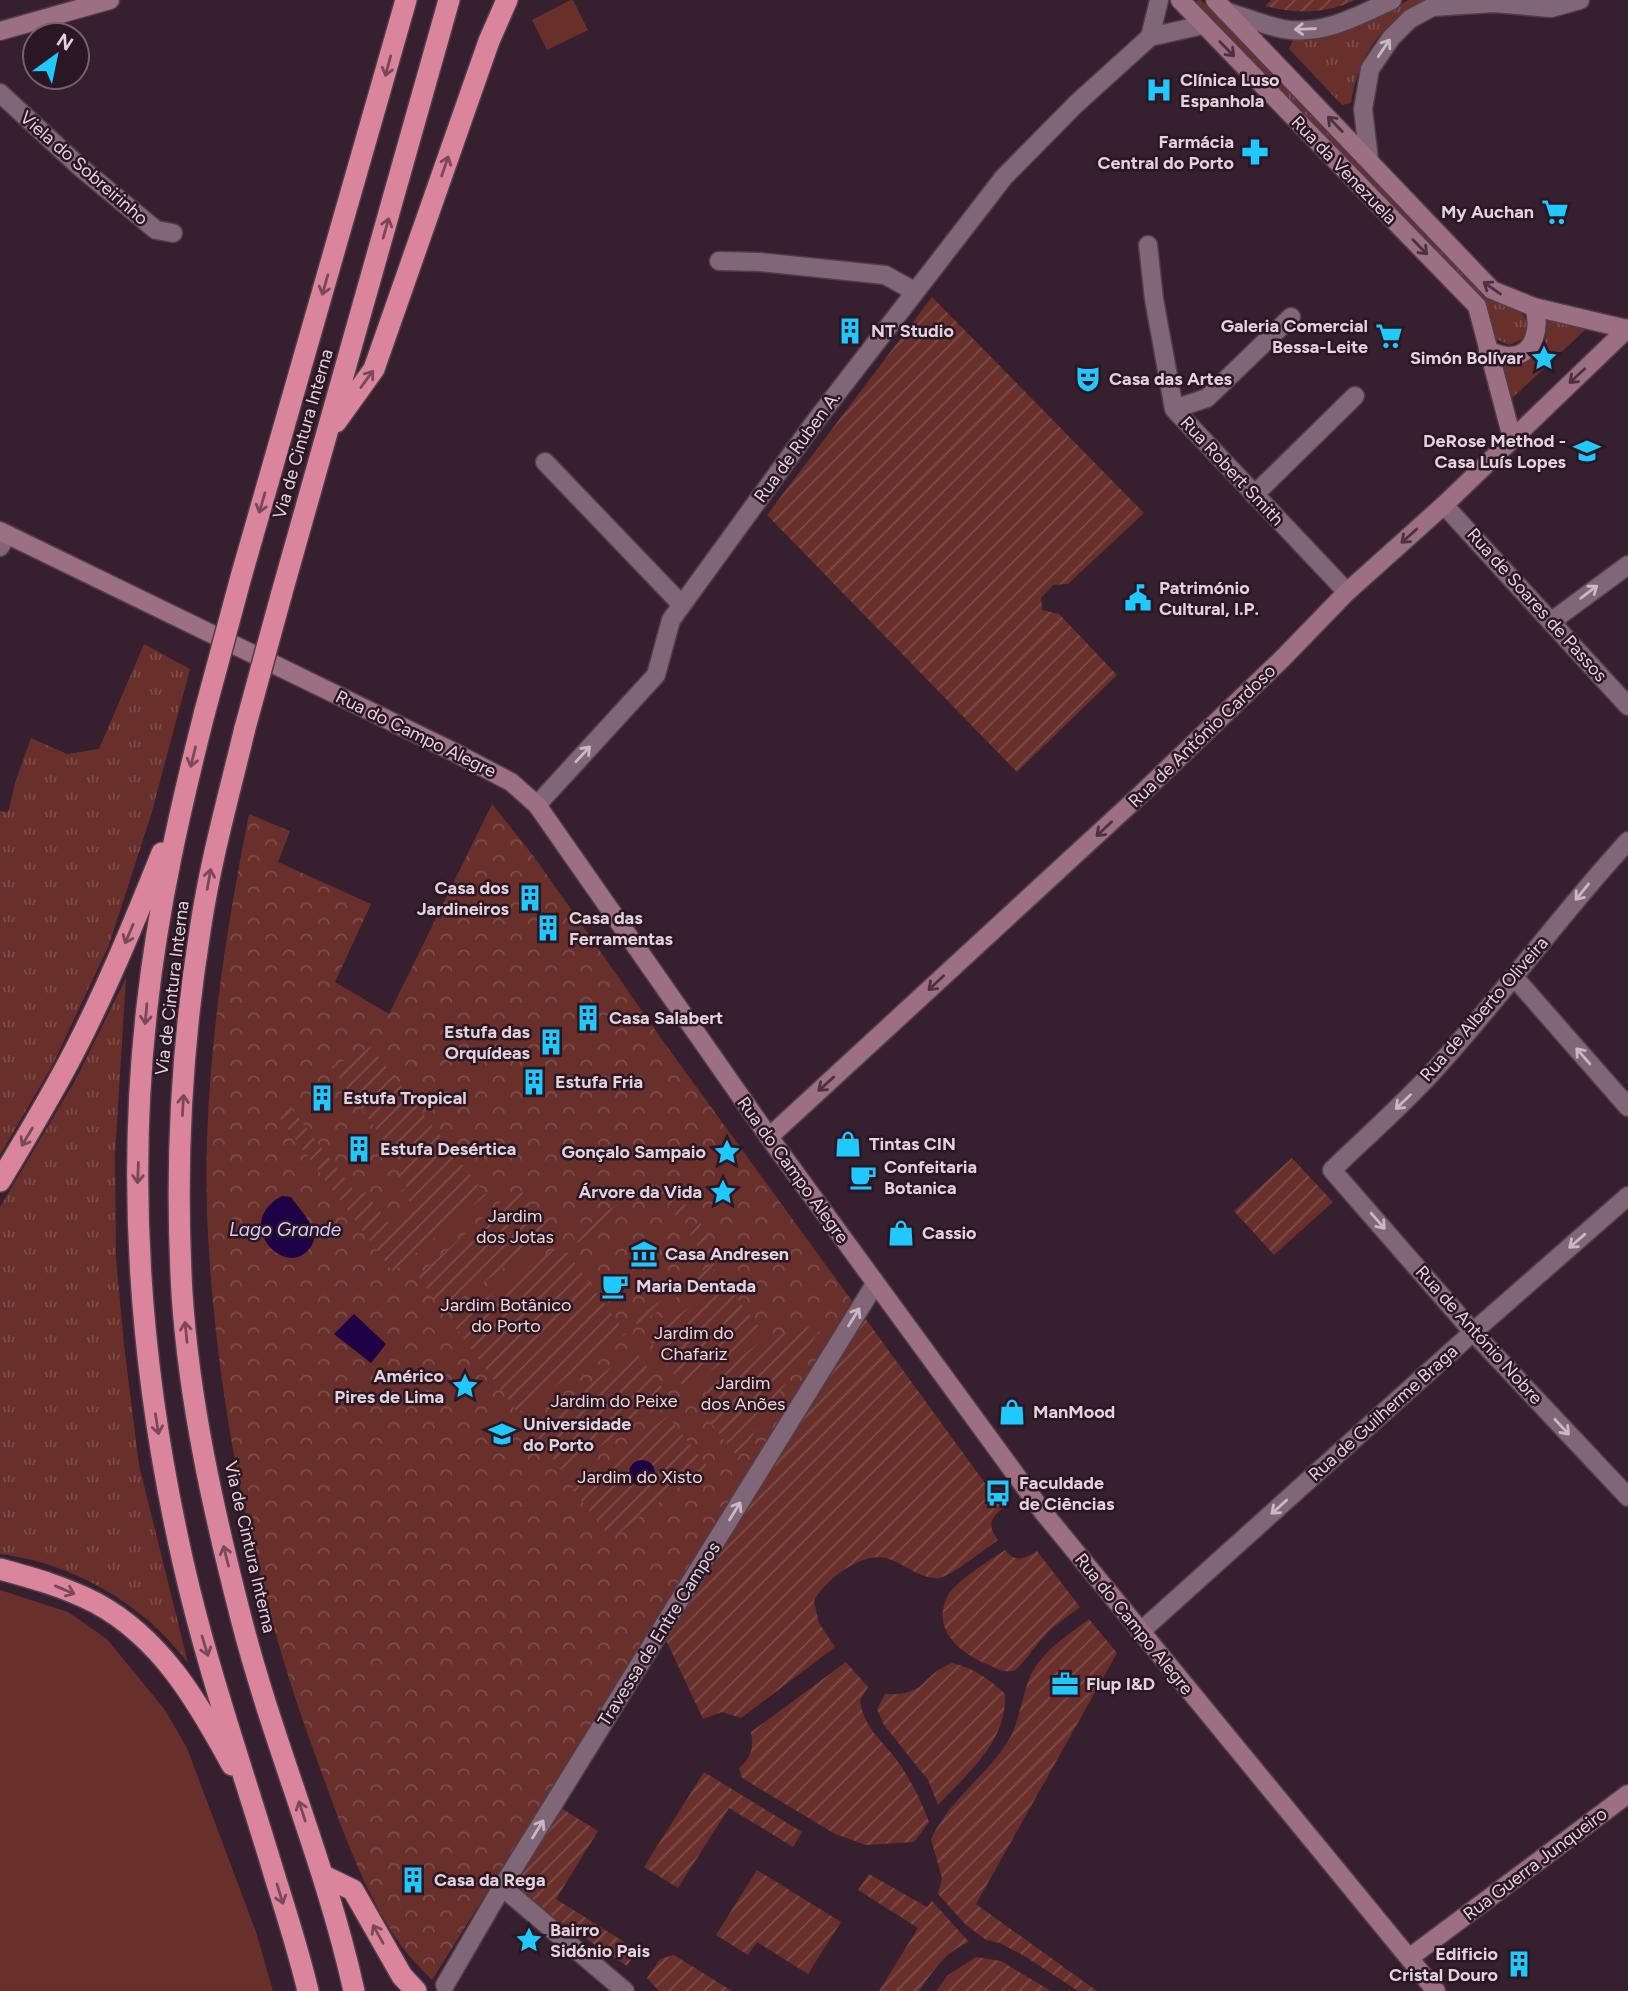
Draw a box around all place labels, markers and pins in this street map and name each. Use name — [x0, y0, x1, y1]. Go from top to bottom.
place label: Clínica Luso Espanhola — [1180, 69, 1280, 112]
hospital icon: Clínica Luso Espanhola — [1144, 75, 1174, 105]
place label: Farmácia Central do Porto — [1097, 131, 1234, 174]
pharmacy icon: Farmácia Central do Porto — [1240, 137, 1270, 167]
supermarket icon: My Auchan — [1540, 197, 1570, 227]
place label: My Auchan — [1441, 201, 1534, 223]
place label: Galeria Comercial Bessa-Leite — [1221, 315, 1368, 358]
building icon: NT Studio — [835, 316, 865, 346]
place label: NT Studio — [871, 320, 954, 342]
supermarket icon: Galeria Comercial Bessa-Leite — [1374, 321, 1404, 351]
place icon: Simón Bolívar — [1529, 343, 1559, 373]
place label: Simón Bolívar — [1410, 347, 1523, 369]
theatre icon: Casa das Artes — [1073, 364, 1103, 394]
place label: Casa das Artes — [1109, 368, 1233, 390]
place label: DeRose Method - Casa Luís Lopes — [1423, 430, 1567, 473]
school or university icon: DeRose Method - Casa Luís Lopes — [1572, 436, 1602, 466]
place label: Património Cultural, I.P. — [1159, 577, 1259, 620]
public building icon: Património Cultural, I.P. — [1123, 583, 1153, 613]
place label: Casa dos Jardineiros — [417, 877, 510, 920]
building icon: Casa dos Jardineiros — [515, 883, 545, 913]
place label: Casa das Ferramentas — [569, 907, 674, 950]
building icon: Casa das Ferramentas — [533, 913, 563, 943]
building icon: Casa Salabert — [573, 1003, 603, 1033]
place label: Casa Salabert — [609, 1007, 723, 1029]
place label: Estufa das Orquídeas — [444, 1021, 531, 1064]
building icon: Estufa das Orquídeas — [536, 1027, 566, 1057]
building icon: Estufa Fria — [519, 1067, 549, 1097]
place label: Estufa Fria — [555, 1071, 643, 1093]
building icon: Estufa Tropical — [307, 1083, 337, 1113]
place label: Estufa Tropical — [343, 1087, 467, 1109]
shop icon: Tintas CIN — [833, 1129, 863, 1159]
place label: Tintas CIN — [869, 1133, 956, 1155]
building icon: Estufa Desértica — [344, 1134, 374, 1164]
place icon: Gonçalo Sampaio — [712, 1137, 742, 1167]
place label: Estufa Desértica — [380, 1138, 516, 1160]
place label: Gonçalo Sampaio — [562, 1141, 706, 1163]
place label: Confeitaria Botanica — [884, 1156, 977, 1199]
cafe icon: Confeitaria Botanica — [848, 1162, 878, 1192]
place icon: Árvore da Vida — [708, 1177, 738, 1207]
place label: Árvore da Vida — [578, 1181, 702, 1203]
shop icon: Cassio — [886, 1218, 916, 1248]
place label: Cassio — [922, 1222, 977, 1244]
museum icon: Casa Andresen — [629, 1239, 659, 1269]
place label: Casa Andresen — [665, 1243, 789, 1265]
cafe icon: Maria Dentada — [600, 1271, 630, 1301]
place label: Maria Dentada — [636, 1275, 756, 1297]
place label: Américo Pires de Lima — [334, 1365, 444, 1408]
place icon: Américo Pires de Lima — [450, 1371, 480, 1401]
shop icon: ManMood — [997, 1397, 1027, 1427]
place label: ManMood — [1033, 1401, 1115, 1423]
place label: Universidade do Porto — [523, 1413, 631, 1456]
school or university icon: Universidade do Porto — [487, 1419, 517, 1449]
place label: Faculdade de Ciências — [1019, 1472, 1115, 1515]
bus stop icon: Faculdade de Ciências — [983, 1478, 1013, 1508]
office icon: Flup I&D — [1050, 1669, 1080, 1699]
place label: Flup I&D — [1086, 1673, 1155, 1695]
building icon: Casa da Rega — [398, 1865, 428, 1895]
place label: Casa da Rega — [434, 1869, 546, 1891]
place label: Bairro Sidónio Pais — [550, 1919, 650, 1962]
place icon: Bairro Sidónio Pais — [514, 1925, 544, 1955]
place label: Edificio Cristal Douro — [1389, 1943, 1498, 1986]
building icon: Edificio Cristal Douro — [1504, 1949, 1534, 1979]

